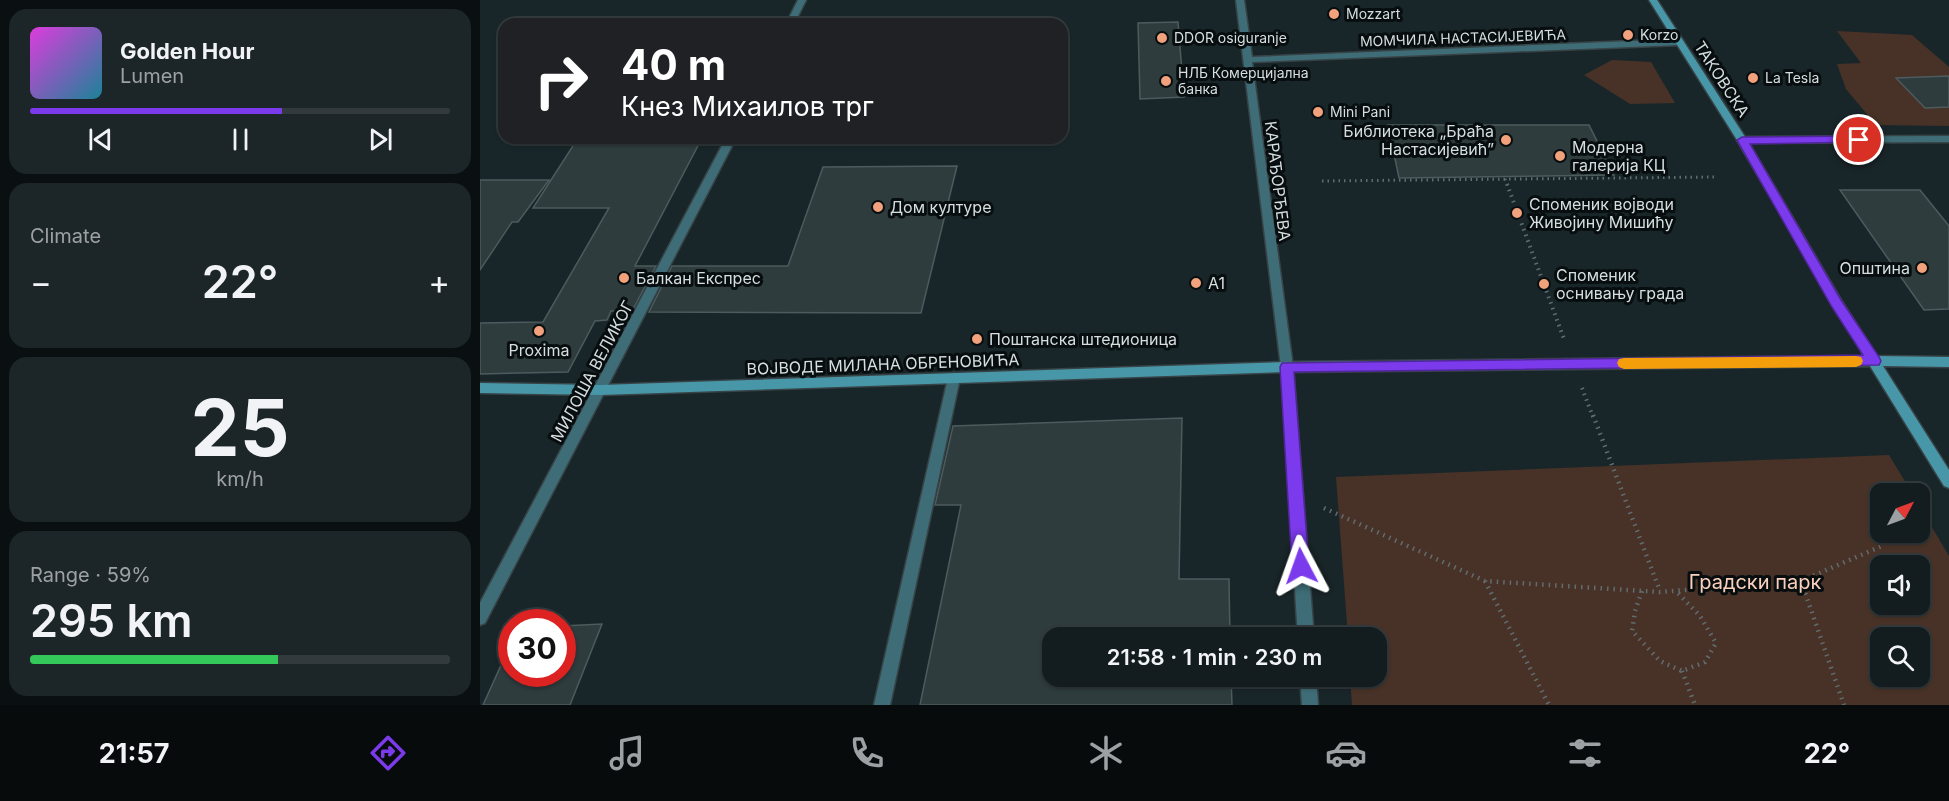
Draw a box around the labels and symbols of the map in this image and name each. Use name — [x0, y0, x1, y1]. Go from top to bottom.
place label: Mozzart — [1346, 5, 1401, 22]
marker: Mozzart — [1327, 7, 1341, 21]
street label: МОМЧИЛА НАСТАСИЈЕВИЋА — [1360, 25, 1567, 50]
place label: Korzo — [1640, 26, 1678, 43]
marker: Korzo — [1621, 28, 1635, 42]
place label: DDOR osiguranje — [1174, 29, 1287, 46]
marker: DDOR osiguranje — [1155, 31, 1169, 45]
street label: ТАКОВСКА — [1690, 37, 1754, 121]
place label: НЛБ Комерцијална банка — [1178, 64, 1309, 97]
place label: La Tesla — [1765, 69, 1819, 86]
marker: La Tesla — [1746, 71, 1760, 85]
marker: НЛБ Комерцијална банка — [1159, 74, 1173, 88]
place label: Mini Pani — [1330, 103, 1390, 120]
marker: Mini Pani — [1311, 105, 1325, 119]
pin — [1833, 114, 1884, 165]
street label: КАРАЂОРЂЕВА — [1261, 120, 1295, 242]
place label: Библиотека „Браћа Настасијевић” — [1343, 121, 1494, 159]
marker: Библиотека „Браћа Настасијевић” — [1499, 133, 1513, 147]
place label: Модерна галерија КЦ — [1572, 137, 1666, 175]
marker: Модерна галерија КЦ — [1553, 149, 1567, 163]
place label: Споменик војводи Живојину Мишићу — [1529, 194, 1674, 232]
place label: Дом културе — [890, 197, 991, 217]
marker: Дом културе — [871, 200, 885, 214]
marker: Споменик војводи Живојину Мишићу — [1510, 206, 1524, 220]
place label: Општина — [1840, 258, 1910, 278]
marker: Општина — [1915, 261, 1929, 275]
place label: Споменик оснивању града — [1556, 265, 1684, 303]
place label: Балкан Експрес — [636, 268, 761, 288]
marker: Балкан Експрес — [617, 271, 631, 285]
place label: A1 — [1208, 273, 1225, 293]
marker: A1 — [1189, 276, 1203, 290]
marker: Споменик оснивању града — [1537, 277, 1551, 291]
street label: МИЛОША ВЕЛИКОГ — [546, 297, 638, 445]
marker: Proxima — [532, 324, 546, 338]
place label: Поштанска штедионица — [989, 329, 1177, 349]
marker: Поштанска штедионица — [970, 332, 984, 346]
place label: Proxima — [509, 340, 569, 360]
street label: ВОЈВОДЕ МИЛАНА ОБРЕНОВИЋА — [746, 349, 1020, 379]
north arrow — [1870, 483, 1930, 543]
position arrow — [1269, 534, 1333, 598]
park label: Градски парк — [1689, 570, 1821, 594]
speed limit sign: 30 — [498, 609, 576, 687]

